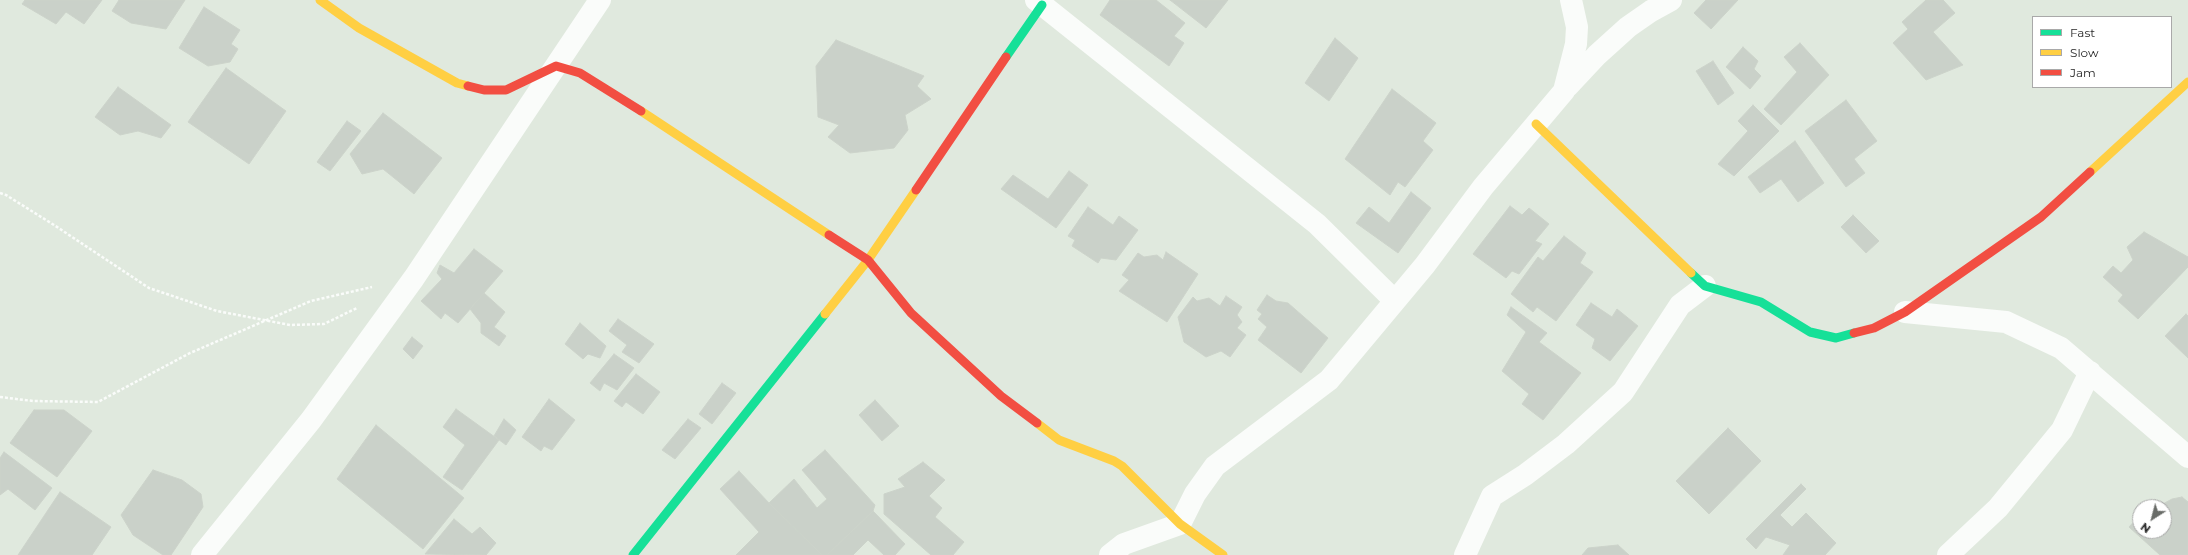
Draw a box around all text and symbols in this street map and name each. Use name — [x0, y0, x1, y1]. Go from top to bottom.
legend — [2032, 16, 2172, 88]
text: Fast — [2070, 25, 2095, 40]
text: Slow — [2070, 45, 2099, 60]
text: Jam — [2070, 65, 2096, 80]
north arrow — [2132, 499, 2172, 539]
text: N — [2138, 520, 2153, 536]

